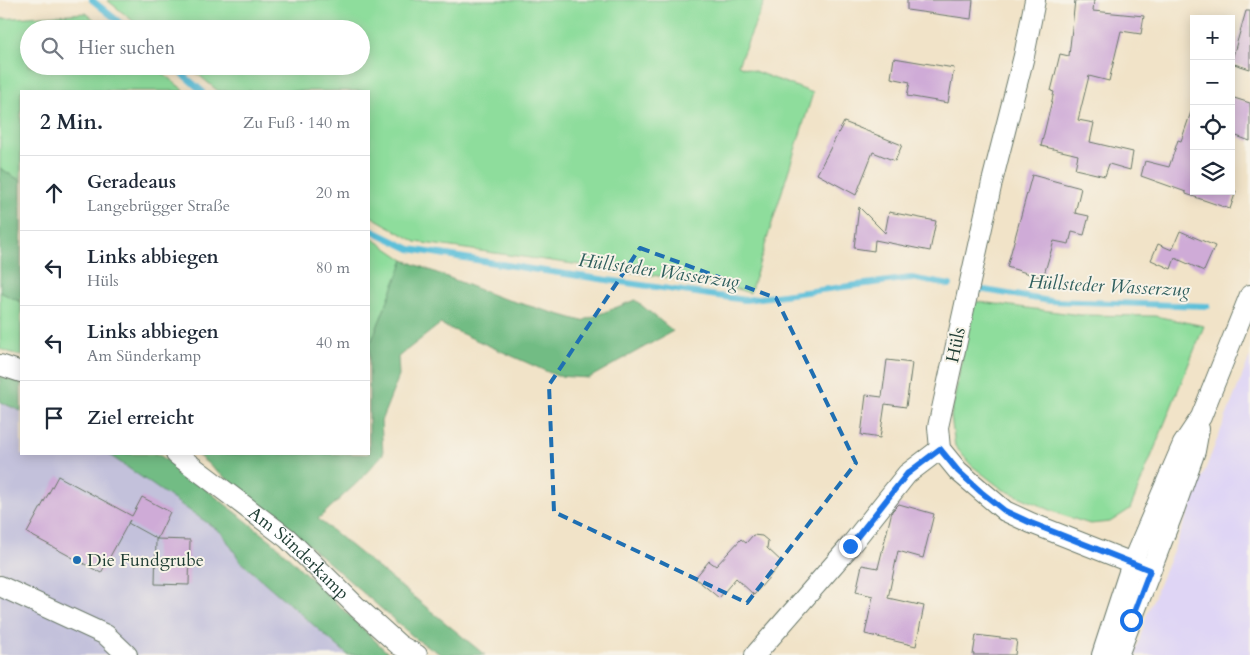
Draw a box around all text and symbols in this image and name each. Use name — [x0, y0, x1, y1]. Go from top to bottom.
map controls — [1190, 15, 1235, 195]
button: + — [1190, 15, 1235, 60]
search box — [20, 20, 370, 75]
icon: search — [38, 34, 66, 62]
text: Hier suchen — [78, 35, 175, 61]
button: − — [1190, 60, 1235, 105]
button: locate — [1190, 105, 1235, 150]
text: 2 Min. — [40, 108, 103, 137]
text: Zu Fuß · 140 m — [243, 112, 350, 134]
button: layers — [1190, 150, 1235, 195]
text: Geradeaus — [87, 169, 176, 195]
icon: ahead — [40, 179, 68, 207]
text: 20 m — [316, 182, 350, 204]
text: Langebrügger Straße — [87, 195, 230, 217]
text: Links abbiegen — [87, 244, 219, 270]
water label: Hüllsteder Wasserzug — [577, 247, 742, 295]
icon: left — [40, 254, 68, 282]
text: 80 m — [316, 257, 350, 279]
water label: Hüllsteder Wasserzug — [1027, 269, 1191, 303]
text: Hüls — [87, 270, 119, 292]
text: Links abbiegen — [87, 319, 219, 345]
street label: Hüls — [940, 325, 972, 365]
icon: left — [40, 329, 68, 357]
text: 40 m — [316, 332, 350, 354]
text: Am Sünderkamp — [87, 345, 201, 367]
icon: arrive — [40, 404, 68, 432]
text: Ziel erreicht — [87, 405, 194, 431]
street label: Am Sünderkamp — [243, 501, 355, 605]
route end — [839, 535, 862, 558]
place label: Die Fundgrube — [87, 548, 204, 573]
marker: Die Fundgrube — [71, 554, 83, 566]
route start — [1120, 609, 1143, 632]

